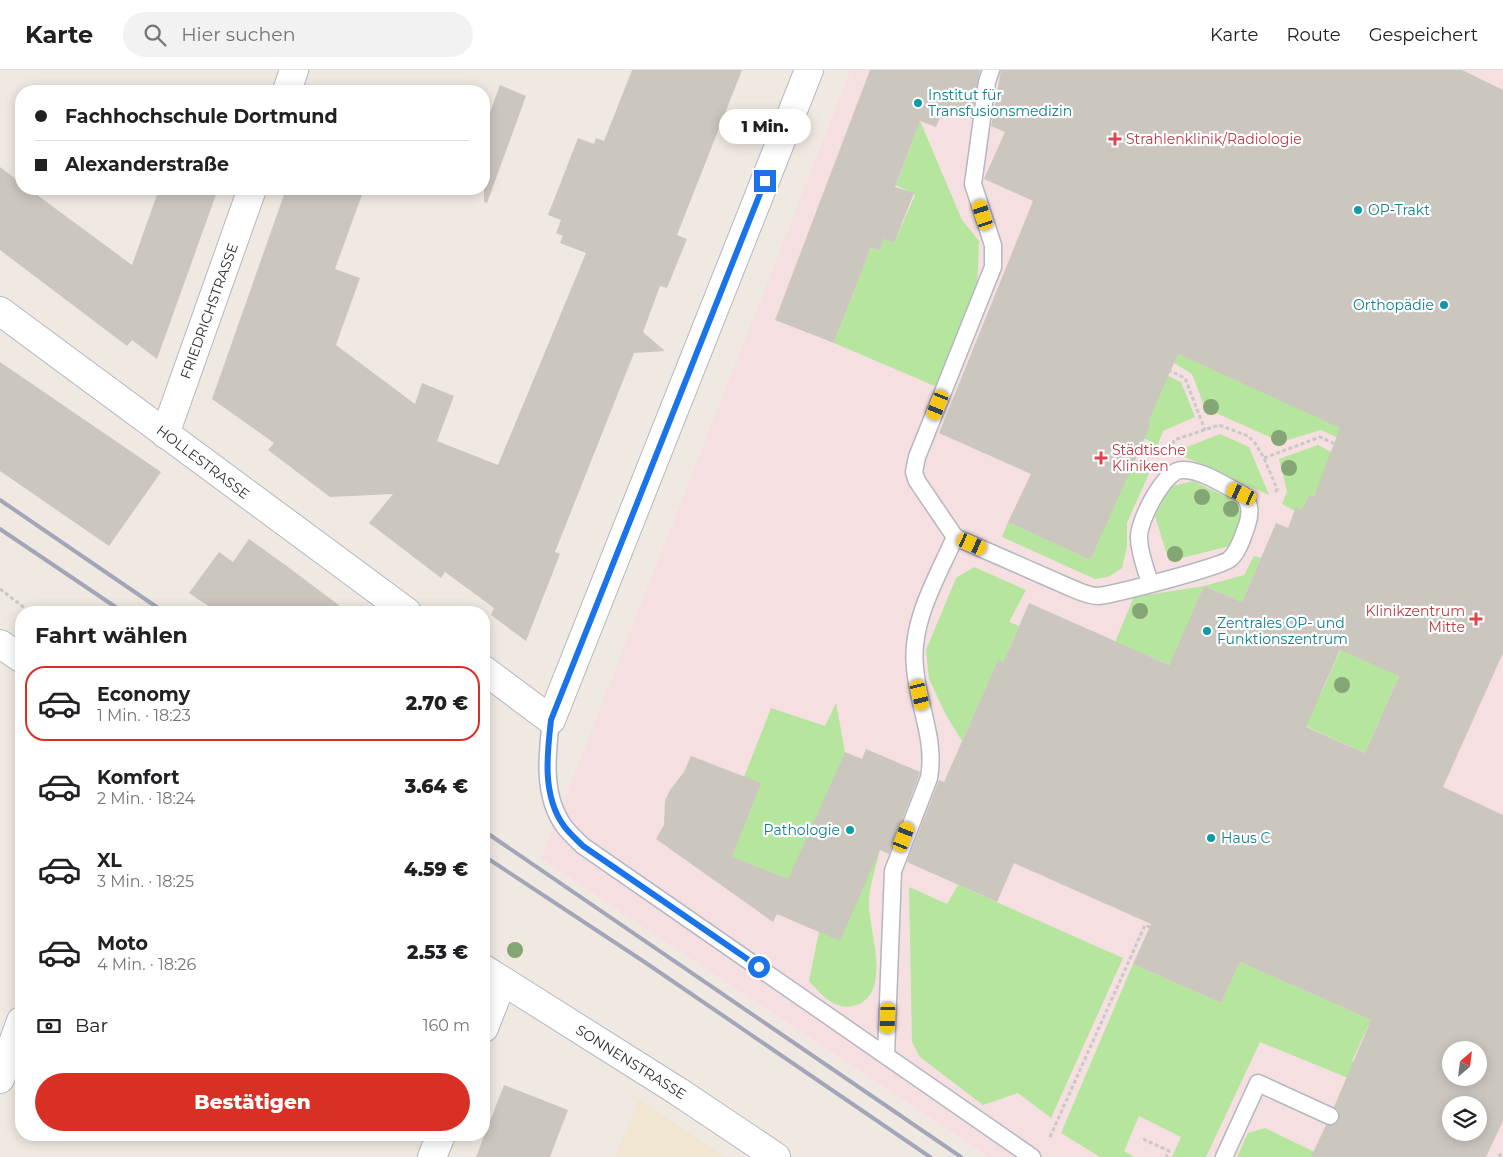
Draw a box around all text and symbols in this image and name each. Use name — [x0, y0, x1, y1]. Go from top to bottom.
search box — [123, 12, 473, 57]
text: Karte — [25, 20, 93, 49]
icon: search — [141, 21, 169, 49]
text: Hier suchen — [181, 23, 296, 46]
text: Karte — [1210, 24, 1258, 46]
text: Route — [1286, 24, 1341, 46]
text: Gespeichert — [1369, 24, 1478, 46]
place label: Institut für Transfusionsmedizin — [928, 86, 1072, 120]
marker: Institut für Transfusionsmedizin — [912, 97, 924, 109]
text: Fachhochschule Dortmund — [65, 105, 338, 128]
callout: 1 Min. — [719, 108, 811, 144]
text: 1 Min. — [741, 117, 789, 136]
place label: Strahlenklinik/Radiologie — [1126, 130, 1302, 148]
marker: Strahlenklinik/Radiologie — [1108, 132, 1122, 146]
text: Alexanderstraße — [65, 153, 229, 176]
route end — [754, 170, 776, 192]
car — [971, 198, 994, 232]
place label: OP-Trakt — [1368, 201, 1430, 219]
marker: OP-Trakt — [1352, 204, 1364, 216]
street label: FRIEDRICHSTRASSE — [176, 241, 242, 381]
place label: Orthopädie — [1353, 296, 1434, 314]
marker: Orthopädie — [1438, 299, 1450, 311]
car — [925, 388, 950, 422]
street label: HOLLESTRASSE — [153, 421, 253, 503]
place label: Städtische Kliniken — [1112, 441, 1186, 475]
marker: Städtische Kliniken — [1094, 451, 1108, 465]
car — [1225, 481, 1258, 507]
car — [955, 531, 988, 557]
place label: Klinikzentrum Mitte — [1366, 602, 1465, 636]
marker: Klinikzentrum Mitte — [1469, 612, 1483, 626]
place label: Zentrales OP- und Funktionszentrum — [1217, 614, 1348, 648]
text: Fahrt wählen — [35, 622, 188, 649]
marker: Zentrales OP- und Funktionszentrum — [1201, 625, 1213, 637]
car — [909, 679, 930, 711]
icon: car — [37, 681, 82, 726]
text: Economy — [97, 683, 190, 706]
text: 2.70 € — [406, 692, 468, 715]
text: 1 Min. · 18:23 — [97, 706, 191, 725]
icon: car — [37, 764, 82, 809]
text: Komfort — [97, 766, 179, 789]
text: 3.64 € — [405, 775, 468, 798]
text: 2 Min. · 18:24 — [97, 789, 195, 808]
car — [891, 820, 916, 854]
place label: Pathologie — [764, 821, 840, 839]
marker: Pathologie — [844, 824, 856, 836]
place label: Haus C — [1221, 829, 1271, 847]
marker: Haus C — [1205, 832, 1217, 844]
icon: car — [37, 847, 82, 892]
text: XL — [97, 849, 122, 872]
text: 4.59 € — [404, 858, 468, 881]
text: 3 Min. · 18:25 — [97, 872, 194, 891]
icon: car — [37, 930, 82, 975]
text: Moto — [97, 932, 148, 955]
text: 2.53 € — [407, 941, 468, 964]
text: 4 Min. · 18:26 — [97, 955, 196, 974]
route start — [748, 956, 770, 978]
car — [879, 1003, 896, 1033]
icon: cash — [35, 1012, 63, 1040]
text: Bar — [75, 1014, 108, 1037]
text: 160 m — [423, 1016, 470, 1035]
street label: SONNENSTRASSE — [572, 1021, 690, 1103]
north arrow — [1442, 1041, 1488, 1086]
map controls — [1442, 1041, 1487, 1141]
button: Bestätigen — [35, 1073, 470, 1131]
button: layers — [1442, 1096, 1487, 1141]

